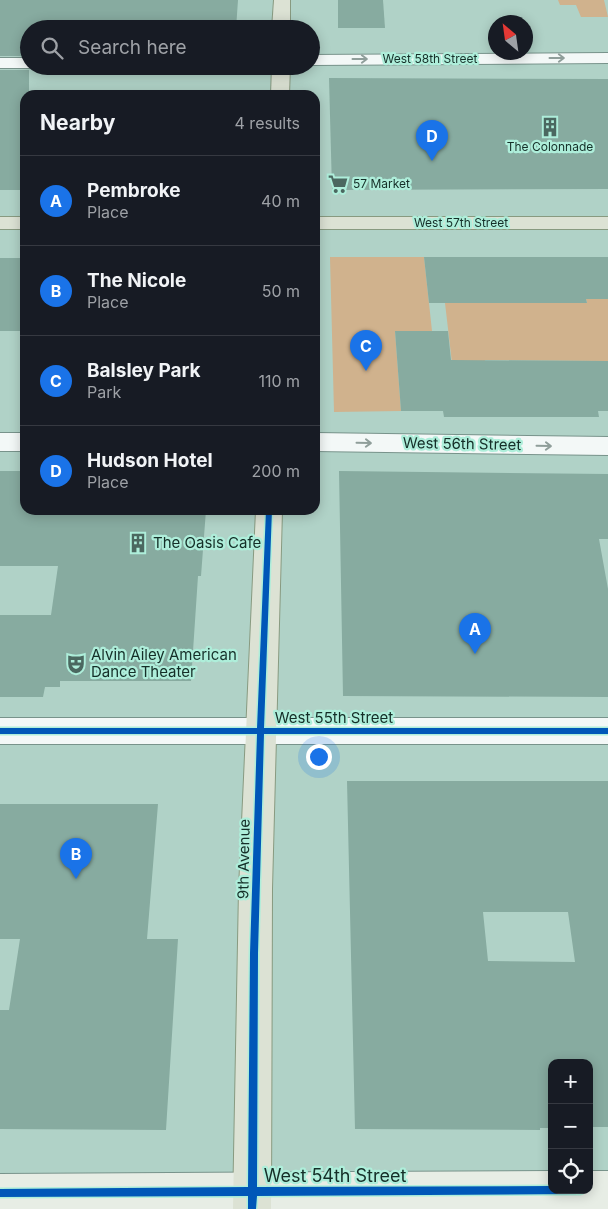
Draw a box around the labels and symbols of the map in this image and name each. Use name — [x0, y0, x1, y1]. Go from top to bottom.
north arrow — [488, 15, 533, 60]
street label: West 58th Street — [383, 51, 477, 66]
one-way arrow — [549, 53, 565, 63]
one-way arrow — [352, 54, 368, 64]
building icon: The Colonnade — [539, 116, 561, 138]
pin: D — [416, 120, 448, 161]
place label: The Colonnade — [507, 139, 593, 154]
supermarket icon: 57 Market — [327, 173, 349, 195]
place label: 57 Market — [353, 176, 410, 191]
street label: West 57th Street — [414, 215, 508, 230]
pin: C — [350, 330, 382, 371]
street label: West 56th Street — [403, 433, 522, 454]
one-way arrow — [355, 438, 371, 448]
one-way arrow — [535, 441, 551, 450]
building icon: The Oasis Cafe — [127, 532, 149, 554]
place label: The Oasis Cafe — [153, 533, 261, 552]
pin: A — [459, 613, 491, 654]
place label: Alvin Ailey American Dance Theater — [91, 645, 237, 681]
theatre icon: Alvin Ailey American Dance Theater — [65, 653, 87, 675]
street label: West 55th Street — [275, 708, 393, 727]
your location — [306, 744, 332, 770]
street label: 9th Avenue — [233, 819, 254, 899]
pin: B — [60, 838, 92, 879]
street label: West 54th Street — [264, 1165, 406, 1186]

